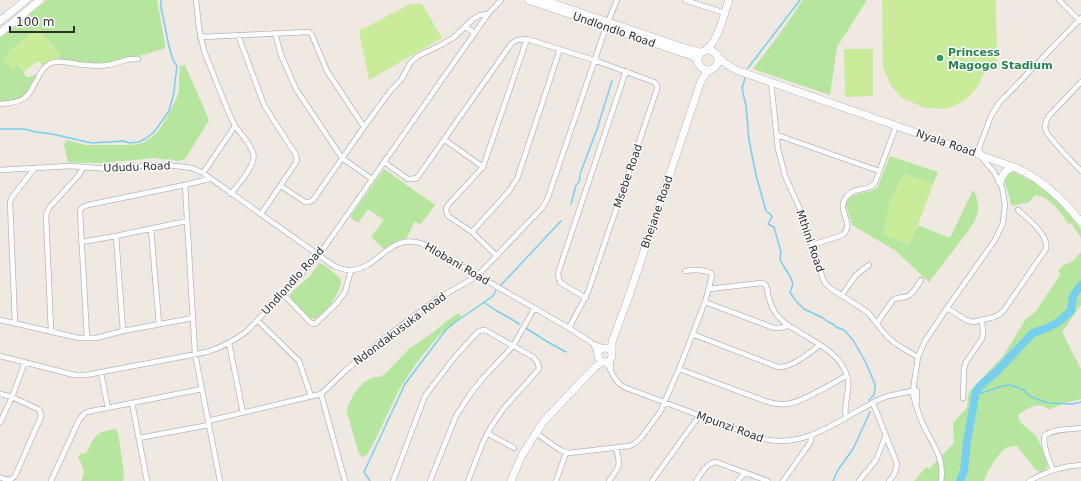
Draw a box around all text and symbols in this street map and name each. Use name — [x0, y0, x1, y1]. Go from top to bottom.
scale bar — [10, 8, 74, 34]
street label: Undlondlo Road — [571, 10, 657, 50]
text: 100 m — [16, 15, 54, 29]
place label: Princess Magogo Stadium — [948, 46, 1053, 72]
marker: Princess Magogo Stadium — [935, 53, 945, 63]
street label: Nyala Road — [914, 127, 978, 159]
street label: Msebe Road — [611, 142, 645, 210]
street label: Ududu Road — [103, 159, 171, 175]
street label: Bhejane Road — [638, 174, 676, 250]
street label: Mthini Road — [793, 208, 827, 274]
street label: Hlobani Road — [422, 240, 492, 288]
street label: Undlondlo Road — [259, 244, 327, 318]
street label: Ndondakusuka Road — [351, 290, 449, 368]
street label: Mpunzi Road — [695, 409, 765, 445]

